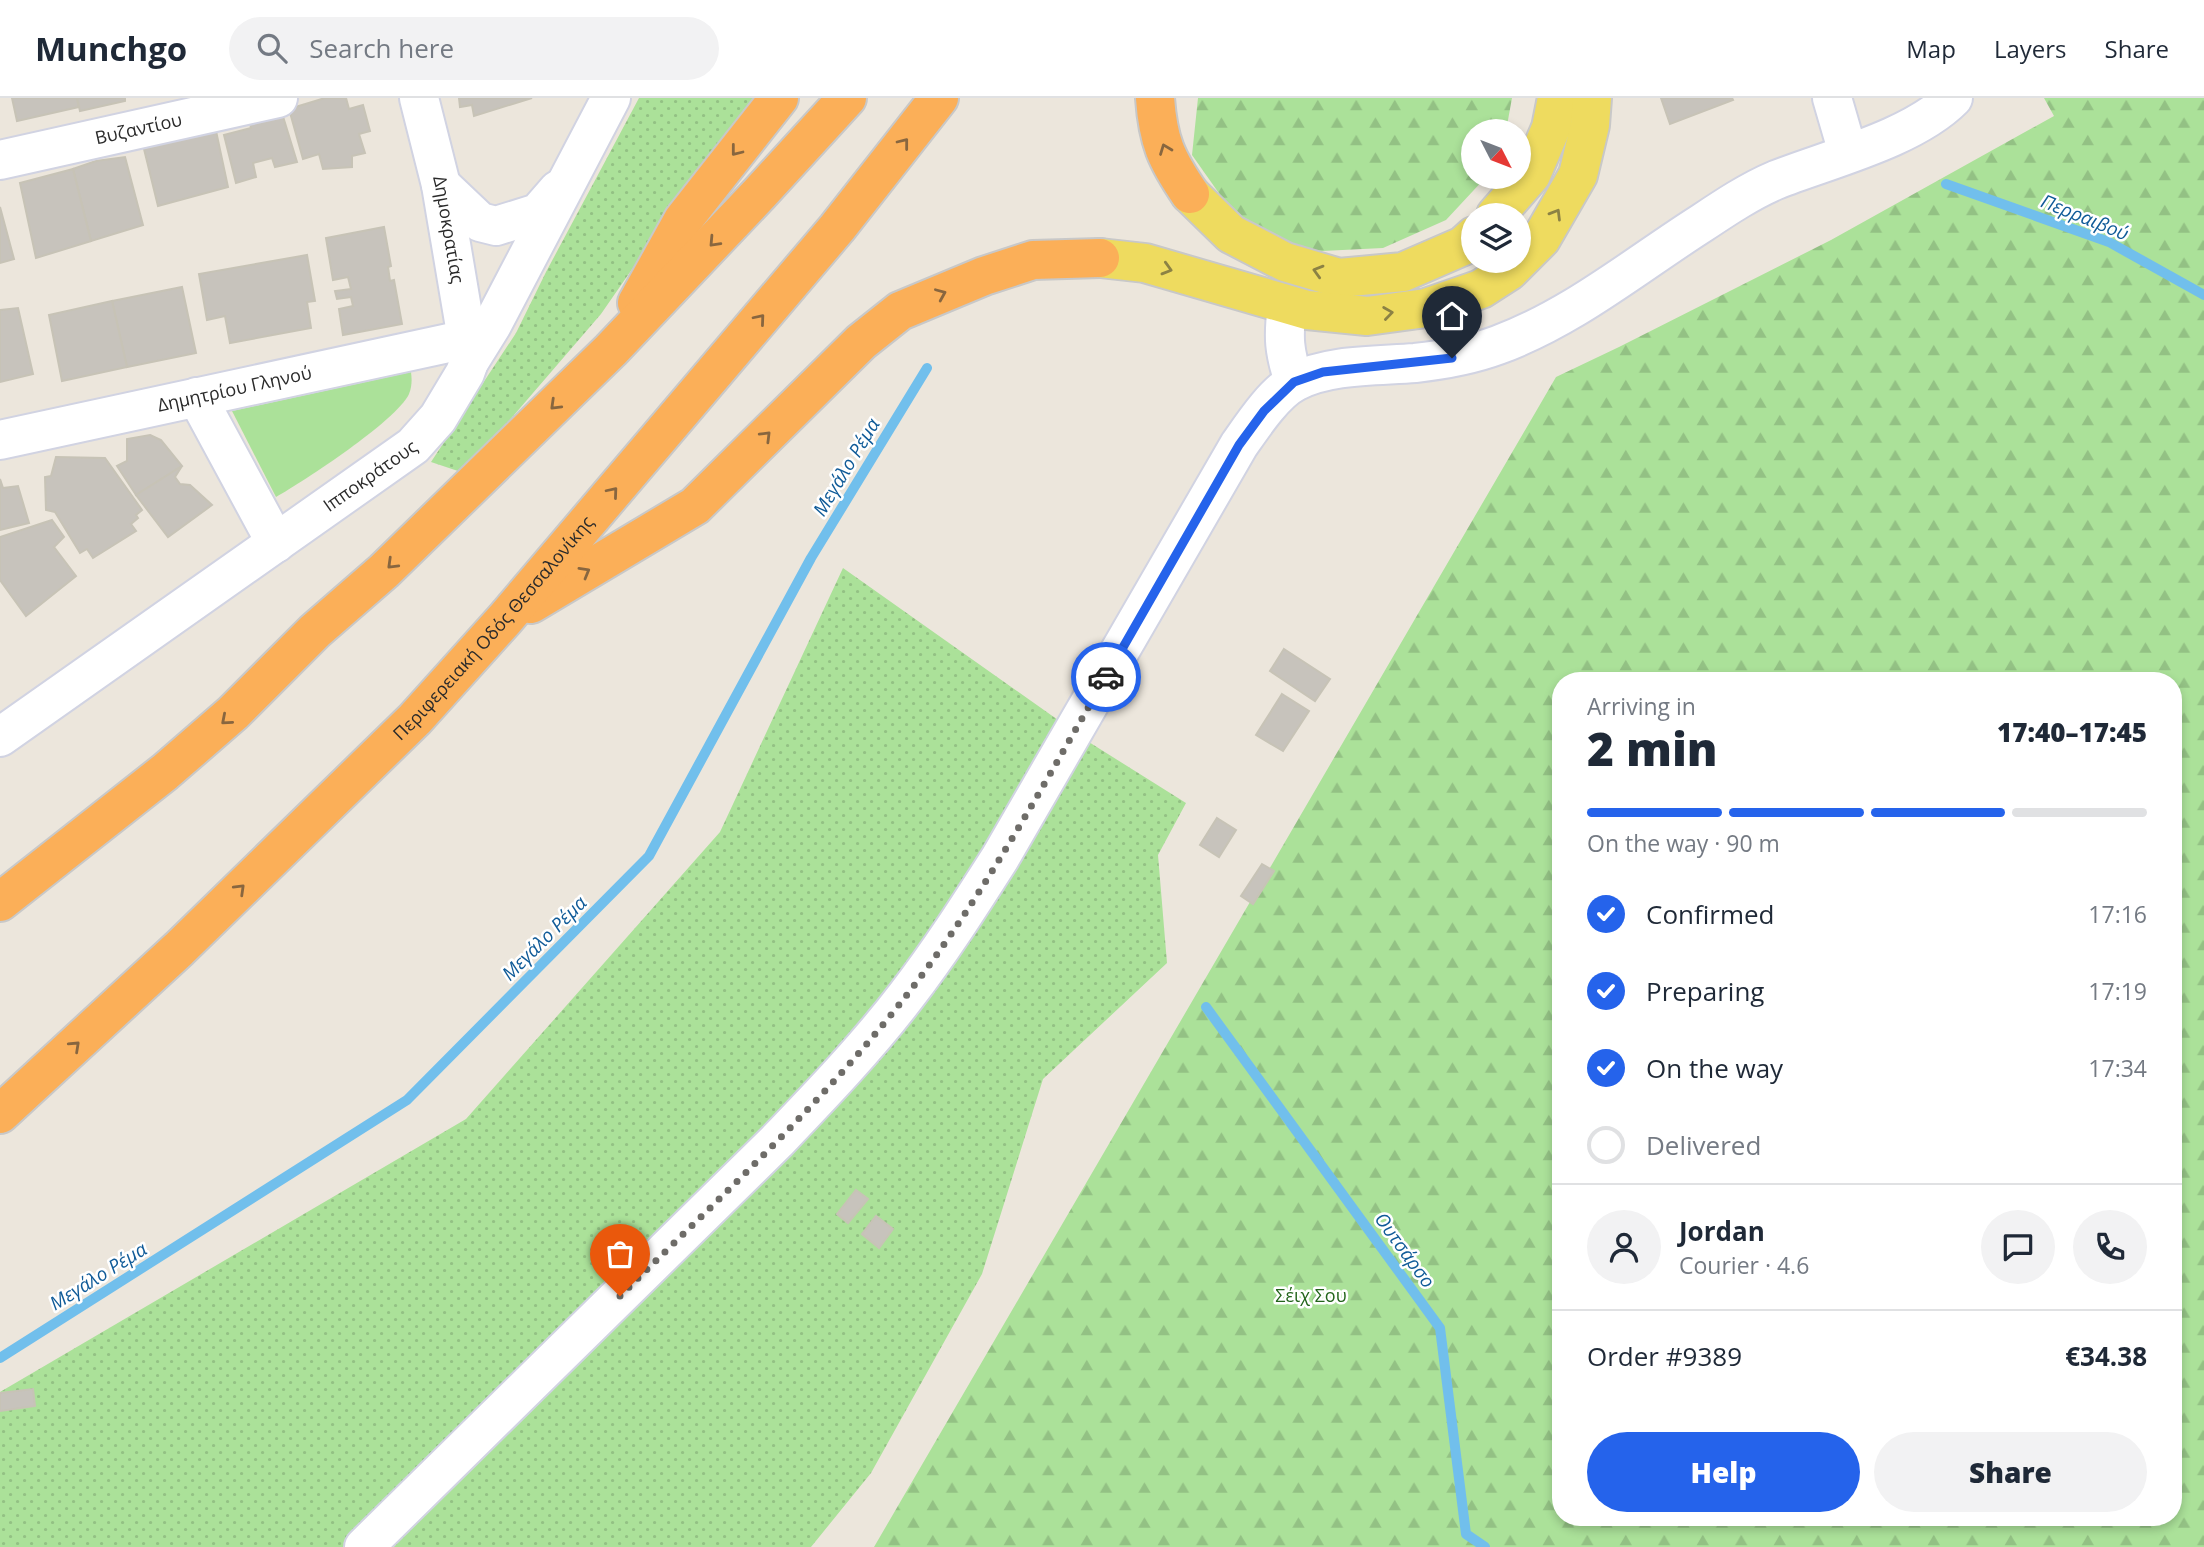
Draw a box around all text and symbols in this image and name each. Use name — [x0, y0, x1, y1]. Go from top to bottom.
search box — [229, 17, 719, 80]
text: Munchgo — [35, 26, 187, 71]
icon: search — [253, 29, 291, 67]
text: Search here — [309, 30, 454, 66]
text: Map — [1906, 32, 1956, 65]
text: Layers — [1994, 32, 2067, 65]
text: Share — [2105, 32, 2169, 65]
street label: Βυζαντίου — [93, 107, 184, 149]
north arrow — [1461, 119, 1531, 189]
map controls — [1461, 119, 1531, 273]
one-way arrow — [896, 138, 909, 150]
one-way arrow — [1159, 143, 1173, 155]
one-way arrow — [732, 144, 745, 156]
street label: Δημοκρατίας — [428, 173, 470, 286]
water label: Περραιβού — [2037, 188, 2133, 246]
button: layers — [1461, 203, 1531, 273]
one-way arrow — [1548, 208, 1561, 221]
one-way arrow — [709, 234, 722, 247]
one-way arrow — [1161, 260, 1173, 275]
one-way arrow — [1312, 265, 1324, 280]
pin — [1422, 286, 1482, 358]
one-way arrow — [934, 289, 946, 303]
icon: home — [1433, 297, 1471, 335]
one-way arrow — [1382, 306, 1394, 321]
one-way arrow — [752, 314, 764, 327]
street label: Δημητρίου Γληνού — [155, 360, 314, 417]
one-way arrow — [550, 397, 563, 410]
water label: Μεγάλο Ρέμα — [807, 413, 886, 521]
one-way arrow — [758, 432, 771, 445]
street label: Ιπποκράτους — [318, 434, 422, 517]
one-way arrow — [605, 487, 617, 500]
street label: Περιφερειακή Οδός Θεσσαλονίκης — [387, 510, 599, 745]
one-way arrow — [387, 555, 400, 568]
one-way arrow — [578, 567, 591, 580]
courier — [1071, 642, 1141, 712]
icon: car — [1087, 658, 1125, 696]
text: Arriving in — [1587, 690, 1696, 722]
one-way arrow — [221, 712, 234, 724]
text: 17:40–17:45 — [1997, 714, 2147, 750]
text: 2 min — [1587, 717, 1718, 779]
text: On the way · 90 m — [1587, 827, 1780, 859]
one-way arrow — [232, 885, 245, 898]
water label: Μεγάλο Ρέμα — [496, 890, 592, 986]
icon: check — [1587, 895, 1625, 933]
text: Confirmed — [1646, 896, 1774, 932]
text: 17:16 — [2088, 898, 2147, 930]
icon: check — [1587, 972, 1625, 1010]
text: Preparing — [1646, 973, 1764, 1009]
text: 17:19 — [2088, 975, 2147, 1007]
one-way arrow — [67, 1041, 80, 1054]
icon: check — [1587, 1049, 1625, 1087]
text: On the way — [1646, 1050, 1783, 1086]
text: 17:34 — [2088, 1052, 2147, 1084]
text: Delivered — [1646, 1127, 1761, 1163]
water label: Ουτσάρσο — [1369, 1207, 1441, 1293]
button: person — [1587, 1210, 1661, 1284]
button: chat — [1981, 1210, 2055, 1284]
button: phone — [2073, 1210, 2147, 1284]
text: Jordan — [1679, 1213, 1765, 1249]
pin — [590, 1224, 650, 1296]
icon: bag — [601, 1235, 639, 1273]
water label: Μεγάλο Ρέμα — [44, 1236, 152, 1316]
text: Courier · 4.6 — [1679, 1249, 1809, 1281]
park label: Σέιχ Σου — [1275, 1283, 1347, 1307]
text: Order #9389 — [1587, 1338, 1742, 1374]
text: €34.38 — [2065, 1338, 2147, 1374]
button: Help — [1587, 1432, 1860, 1512]
button: Share — [1874, 1432, 2147, 1512]

